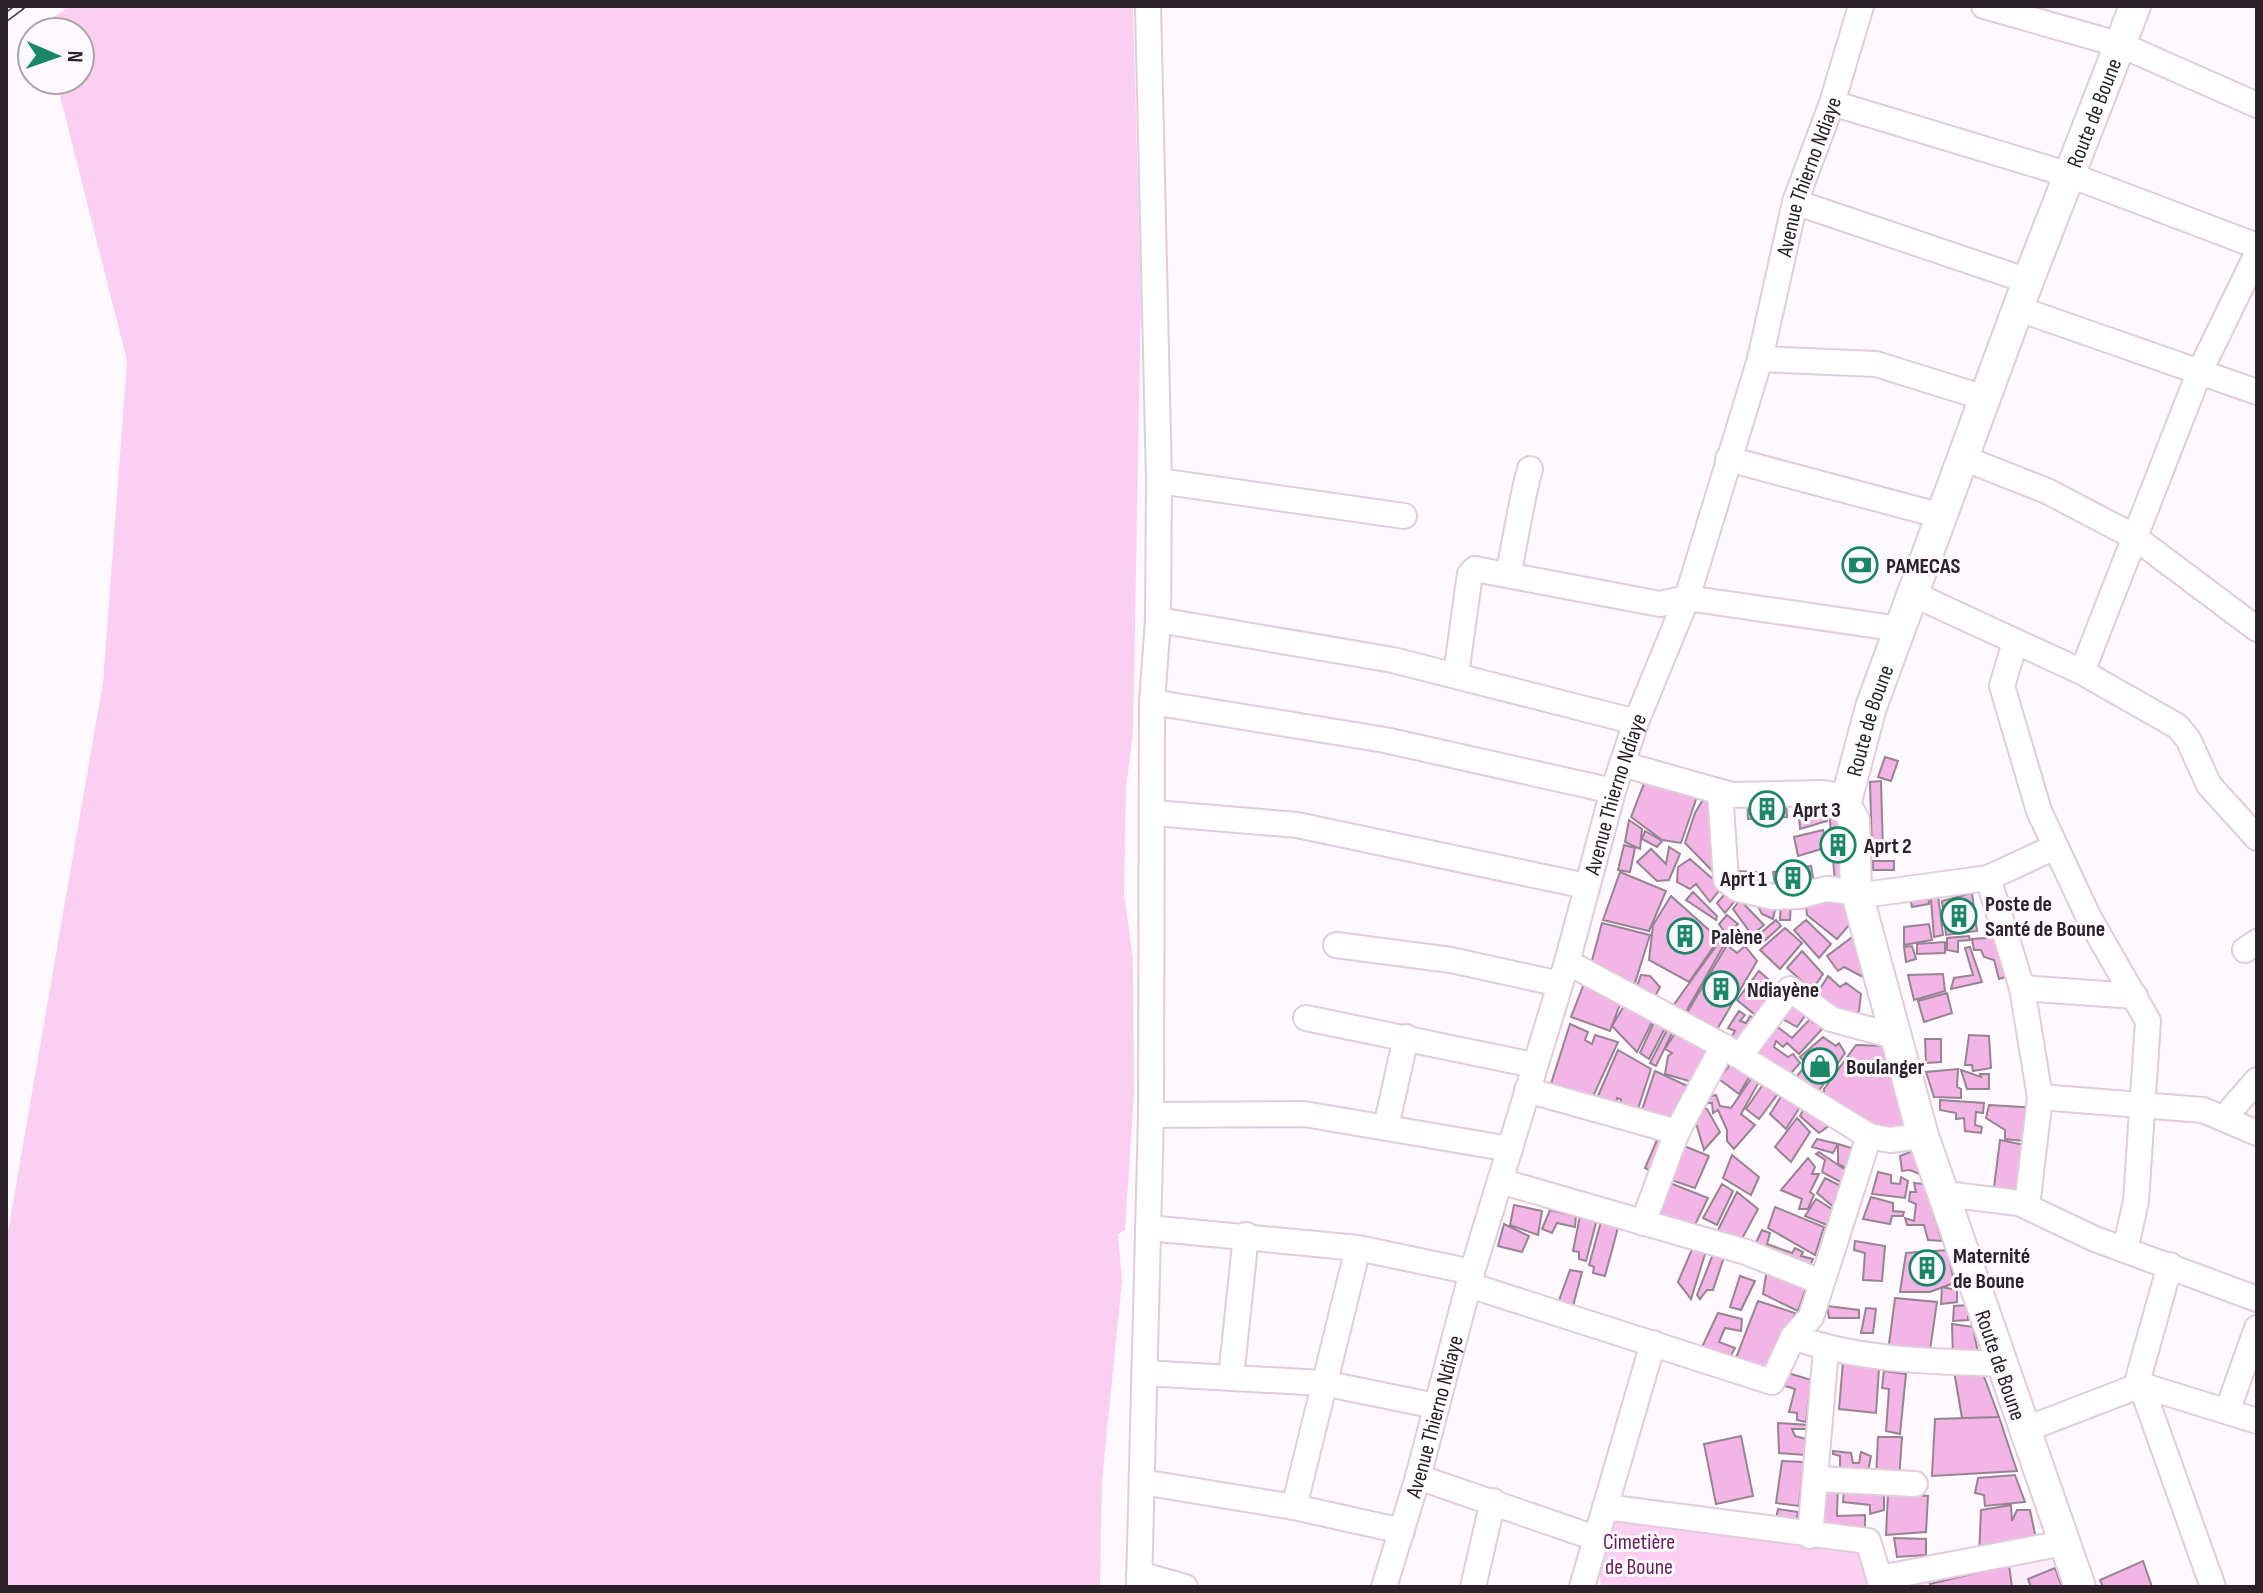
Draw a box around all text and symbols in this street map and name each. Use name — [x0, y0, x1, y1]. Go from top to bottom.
north arrow — [16, 16, 96, 96]
text: N — [61, 50, 88, 63]
street label: Route de Boune — [2061, 55, 2128, 172]
street label: Avenue Thierno Ndiaye — [1771, 94, 1848, 260]
bank icon: PAMECAS — [1841, 546, 1879, 584]
place label: PAMECAS — [1886, 553, 1961, 580]
street label: Route de Boune — [1841, 661, 1900, 779]
street label: Avenue Thierno Ndiaye — [1579, 710, 1653, 879]
building icon: Aprt 3 — [1748, 790, 1786, 828]
place label: Aprt 3 — [1792, 797, 1841, 824]
building icon: Aprt 2 — [1819, 826, 1857, 864]
place label: Aprt 2 — [1863, 833, 1912, 860]
building icon: Aprt 1 — [1774, 859, 1812, 897]
place label: Aprt 1 — [1719, 866, 1767, 893]
place label: Poste de Santé de Boune — [1985, 891, 2105, 943]
building icon: Poste de Santé de Boune — [1940, 897, 1978, 935]
building icon: Palène — [1666, 917, 1704, 955]
place label: Palène — [1711, 924, 1763, 951]
building icon: Ndiayène — [1702, 970, 1740, 1008]
place label: Ndiayène — [1747, 977, 1819, 1004]
shop icon: Boulanger — [1801, 1047, 1839, 1085]
place label: Boulanger — [1846, 1054, 1924, 1081]
place label: Maternité de Boune — [1953, 1243, 2030, 1295]
building icon: Maternité de Boune — [1908, 1249, 1946, 1287]
street label: Route de Boune — [1968, 1307, 2031, 1424]
street label: Avenue Thierno Ndiaye — [1400, 1332, 1470, 1502]
park label: Cimetière de Boune — [1603, 1529, 1675, 1581]

